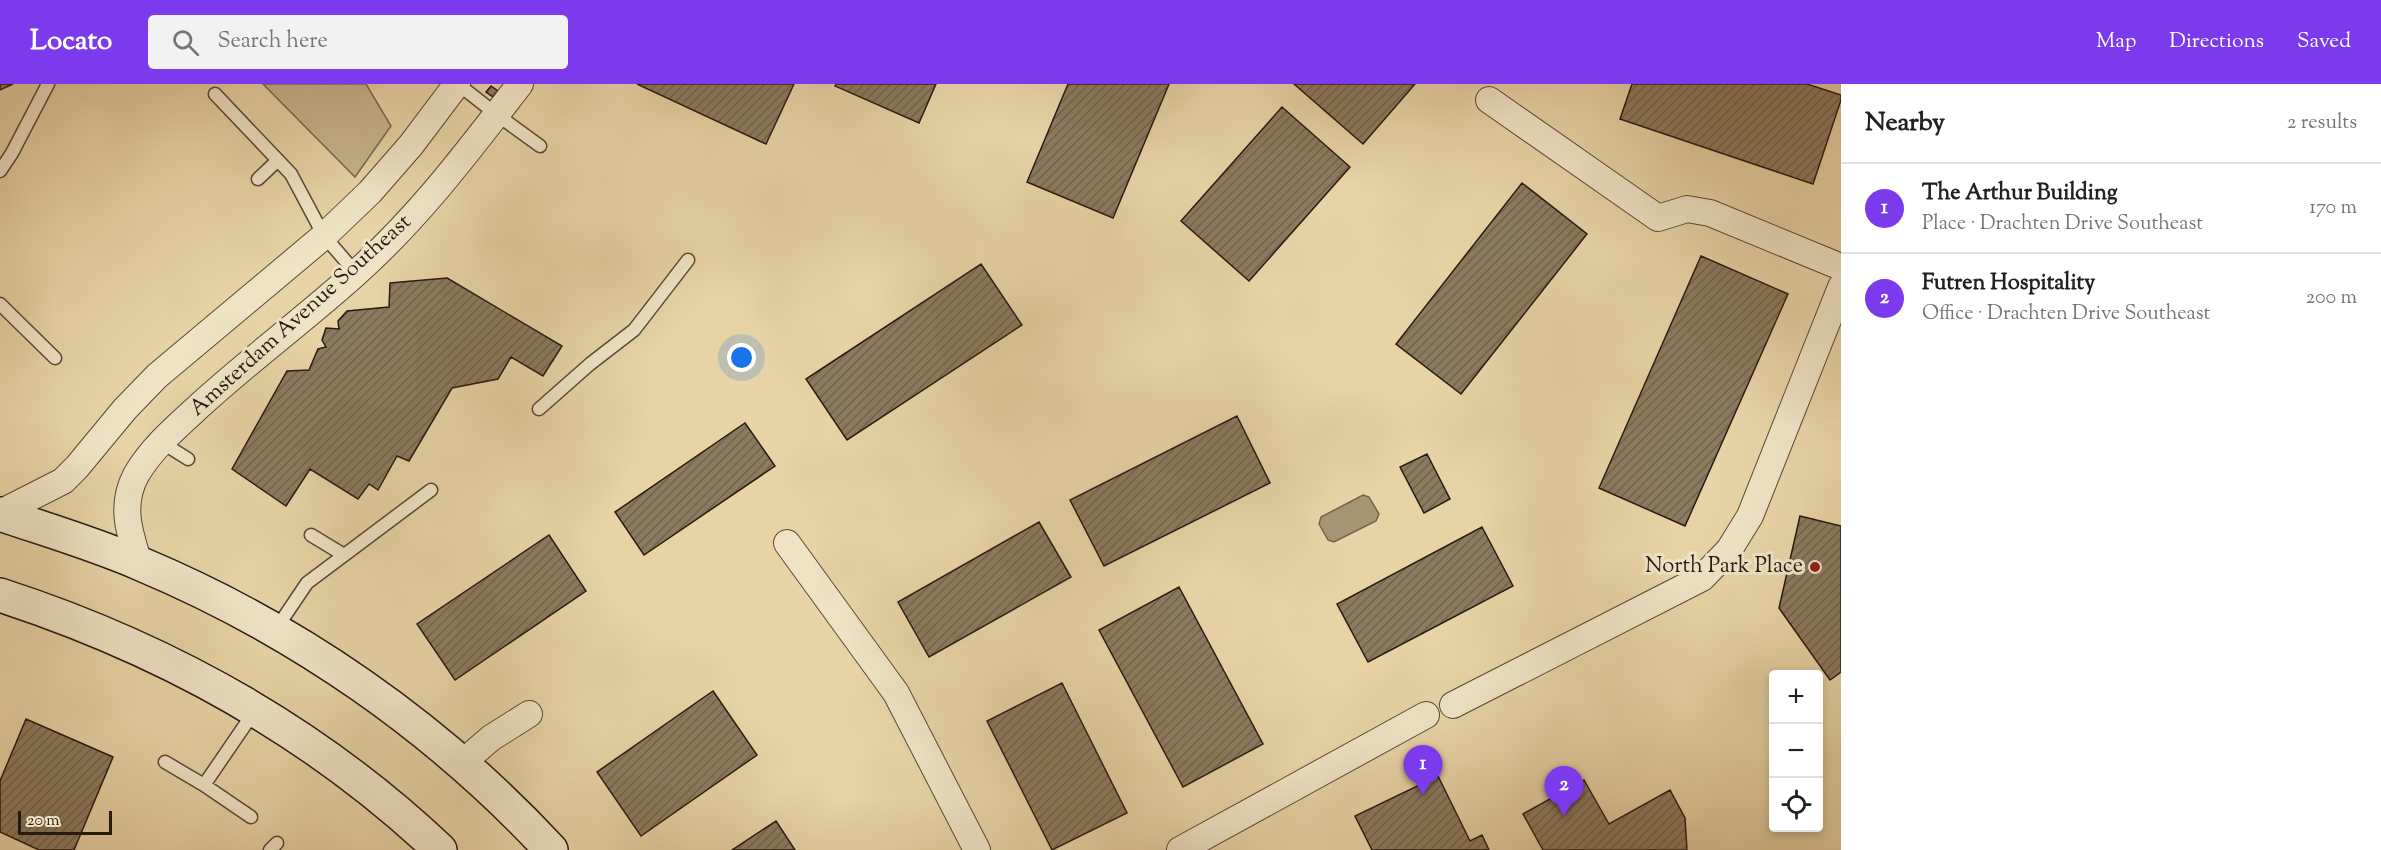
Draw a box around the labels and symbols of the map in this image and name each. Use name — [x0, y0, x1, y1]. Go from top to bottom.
street label: Amsterdam Avenue Southeast — [183, 207, 419, 425]
your location — [727, 343, 756, 372]
place label: North Park Place — [1645, 551, 1803, 583]
marker: North Park Place — [1808, 560, 1822, 574]
pin: 1 — [1404, 746, 1442, 795]
pin: 2 — [1544, 766, 1584, 816]
scale bar — [18, 808, 112, 836]

